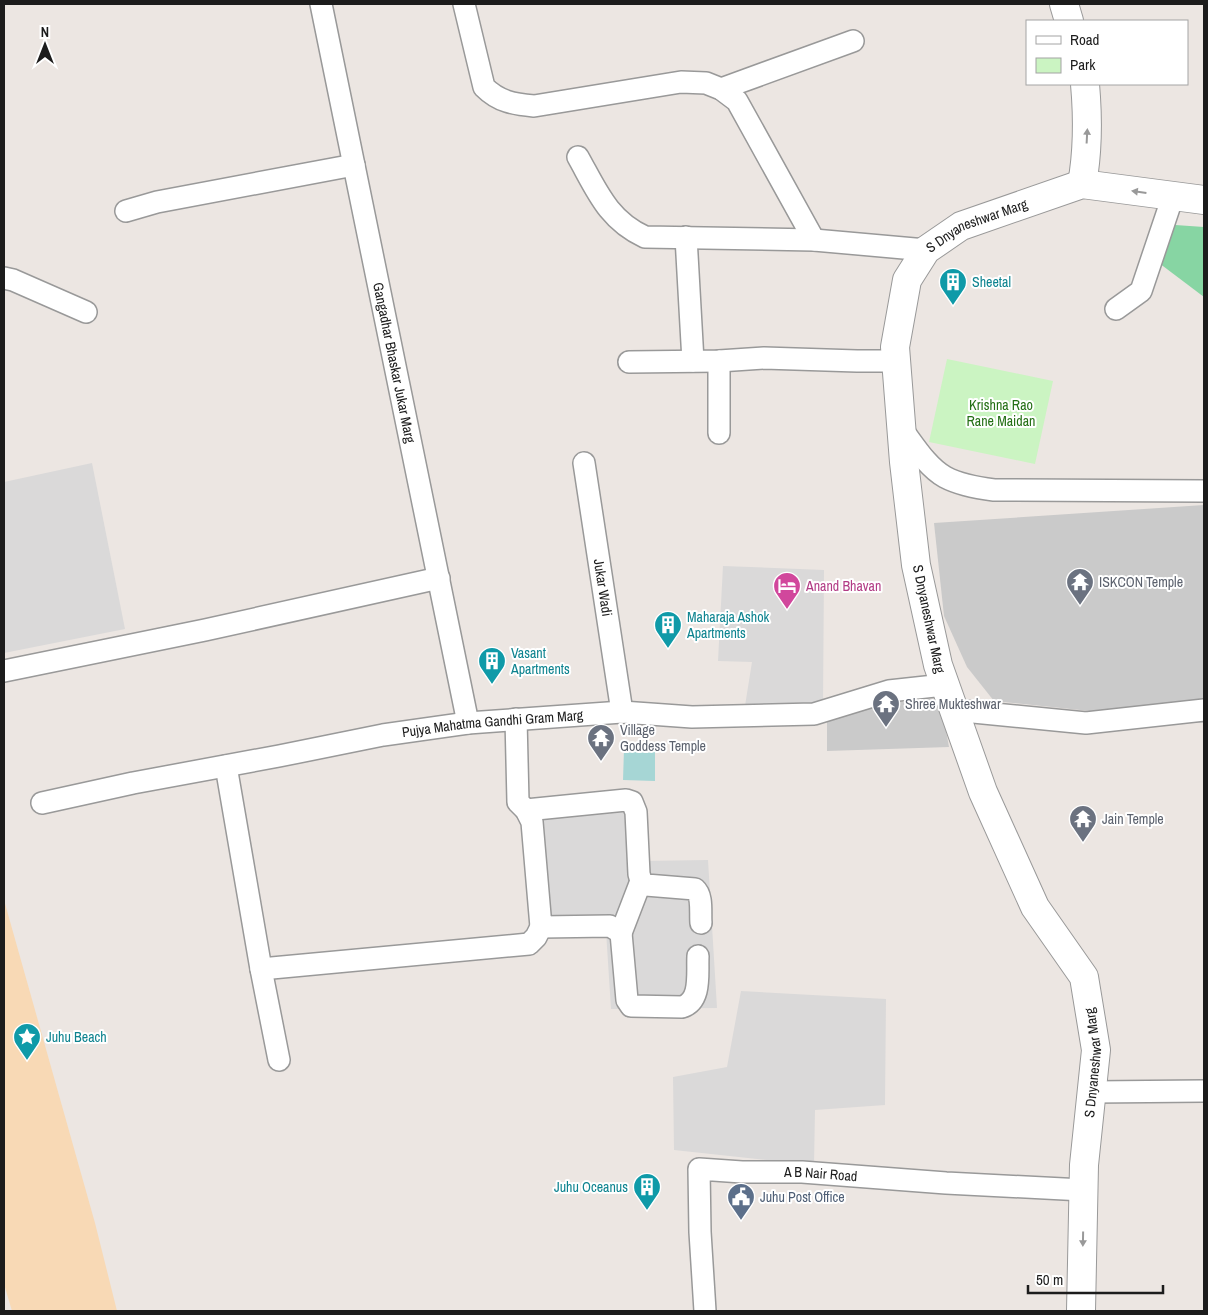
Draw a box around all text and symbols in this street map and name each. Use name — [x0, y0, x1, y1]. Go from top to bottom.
north arrow — [20, 20, 70, 70]
legend — [1026, 20, 1188, 85]
text: N — [41, 23, 49, 41]
text: Road — [1070, 29, 1099, 50]
text: Park — [1070, 54, 1096, 75]
one-way arrow — [1084, 128, 1092, 144]
one-way arrow — [1130, 188, 1146, 196]
street label: S Dnyaneshwar Marg — [922, 194, 1030, 256]
building icon: Sheetal — [938, 267, 968, 306]
place label: Sheetal — [972, 273, 1011, 291]
street label: Gangadhar Bhaskar Jukar Marg — [369, 281, 420, 445]
park label: Krishna Rao Rane Maidan — [967, 396, 1035, 430]
street label: Jukar Wadi — [590, 558, 616, 617]
street label: S Dnyaneshwar Marg — [909, 563, 949, 675]
temple icon: ISKCON Temple — [1065, 567, 1095, 606]
hotel icon: Anand Bhavan — [772, 571, 802, 610]
place label: ISKCON Temple — [1099, 573, 1183, 591]
place label: Anand Bhavan — [805, 577, 881, 595]
place label: Maharaja Ashok Apartments — [686, 608, 770, 642]
building icon: Maharaja Ashok Apartments — [653, 610, 683, 649]
place label: Vasant Apartments — [510, 644, 570, 678]
building icon: Vasant Apartments — [477, 646, 507, 685]
temple icon: Shree Mukteshwar — [871, 689, 901, 728]
place label: Shree Mukteshwar — [905, 695, 1001, 713]
street label: Pujya Mahatma Gandhi Gram Marg — [401, 706, 584, 741]
place label: Village Goddess Temple — [620, 721, 706, 755]
temple icon: Village Goddess Temple — [586, 723, 616, 762]
temple icon: Jain Temple — [1068, 804, 1098, 843]
place label: Jain Temple — [1102, 810, 1164, 828]
street label: S Dnyaneshwar Marg — [1080, 1006, 1105, 1118]
place icon: Juhu Beach — [12, 1022, 42, 1061]
place label: Juhu Beach — [46, 1028, 107, 1046]
street label: A B Nair Road — [783, 1163, 858, 1185]
building icon: Juhu Oceanus — [632, 1172, 662, 1211]
place label: Juhu Oceanus — [554, 1178, 628, 1196]
public building icon: Juhu Post Office — [726, 1182, 756, 1221]
place label: Juhu Post Office — [760, 1188, 845, 1206]
one-way arrow — [1078, 1231, 1086, 1247]
scale bar — [1028, 1262, 1163, 1294]
text: 50 m — [1036, 1269, 1063, 1290]

